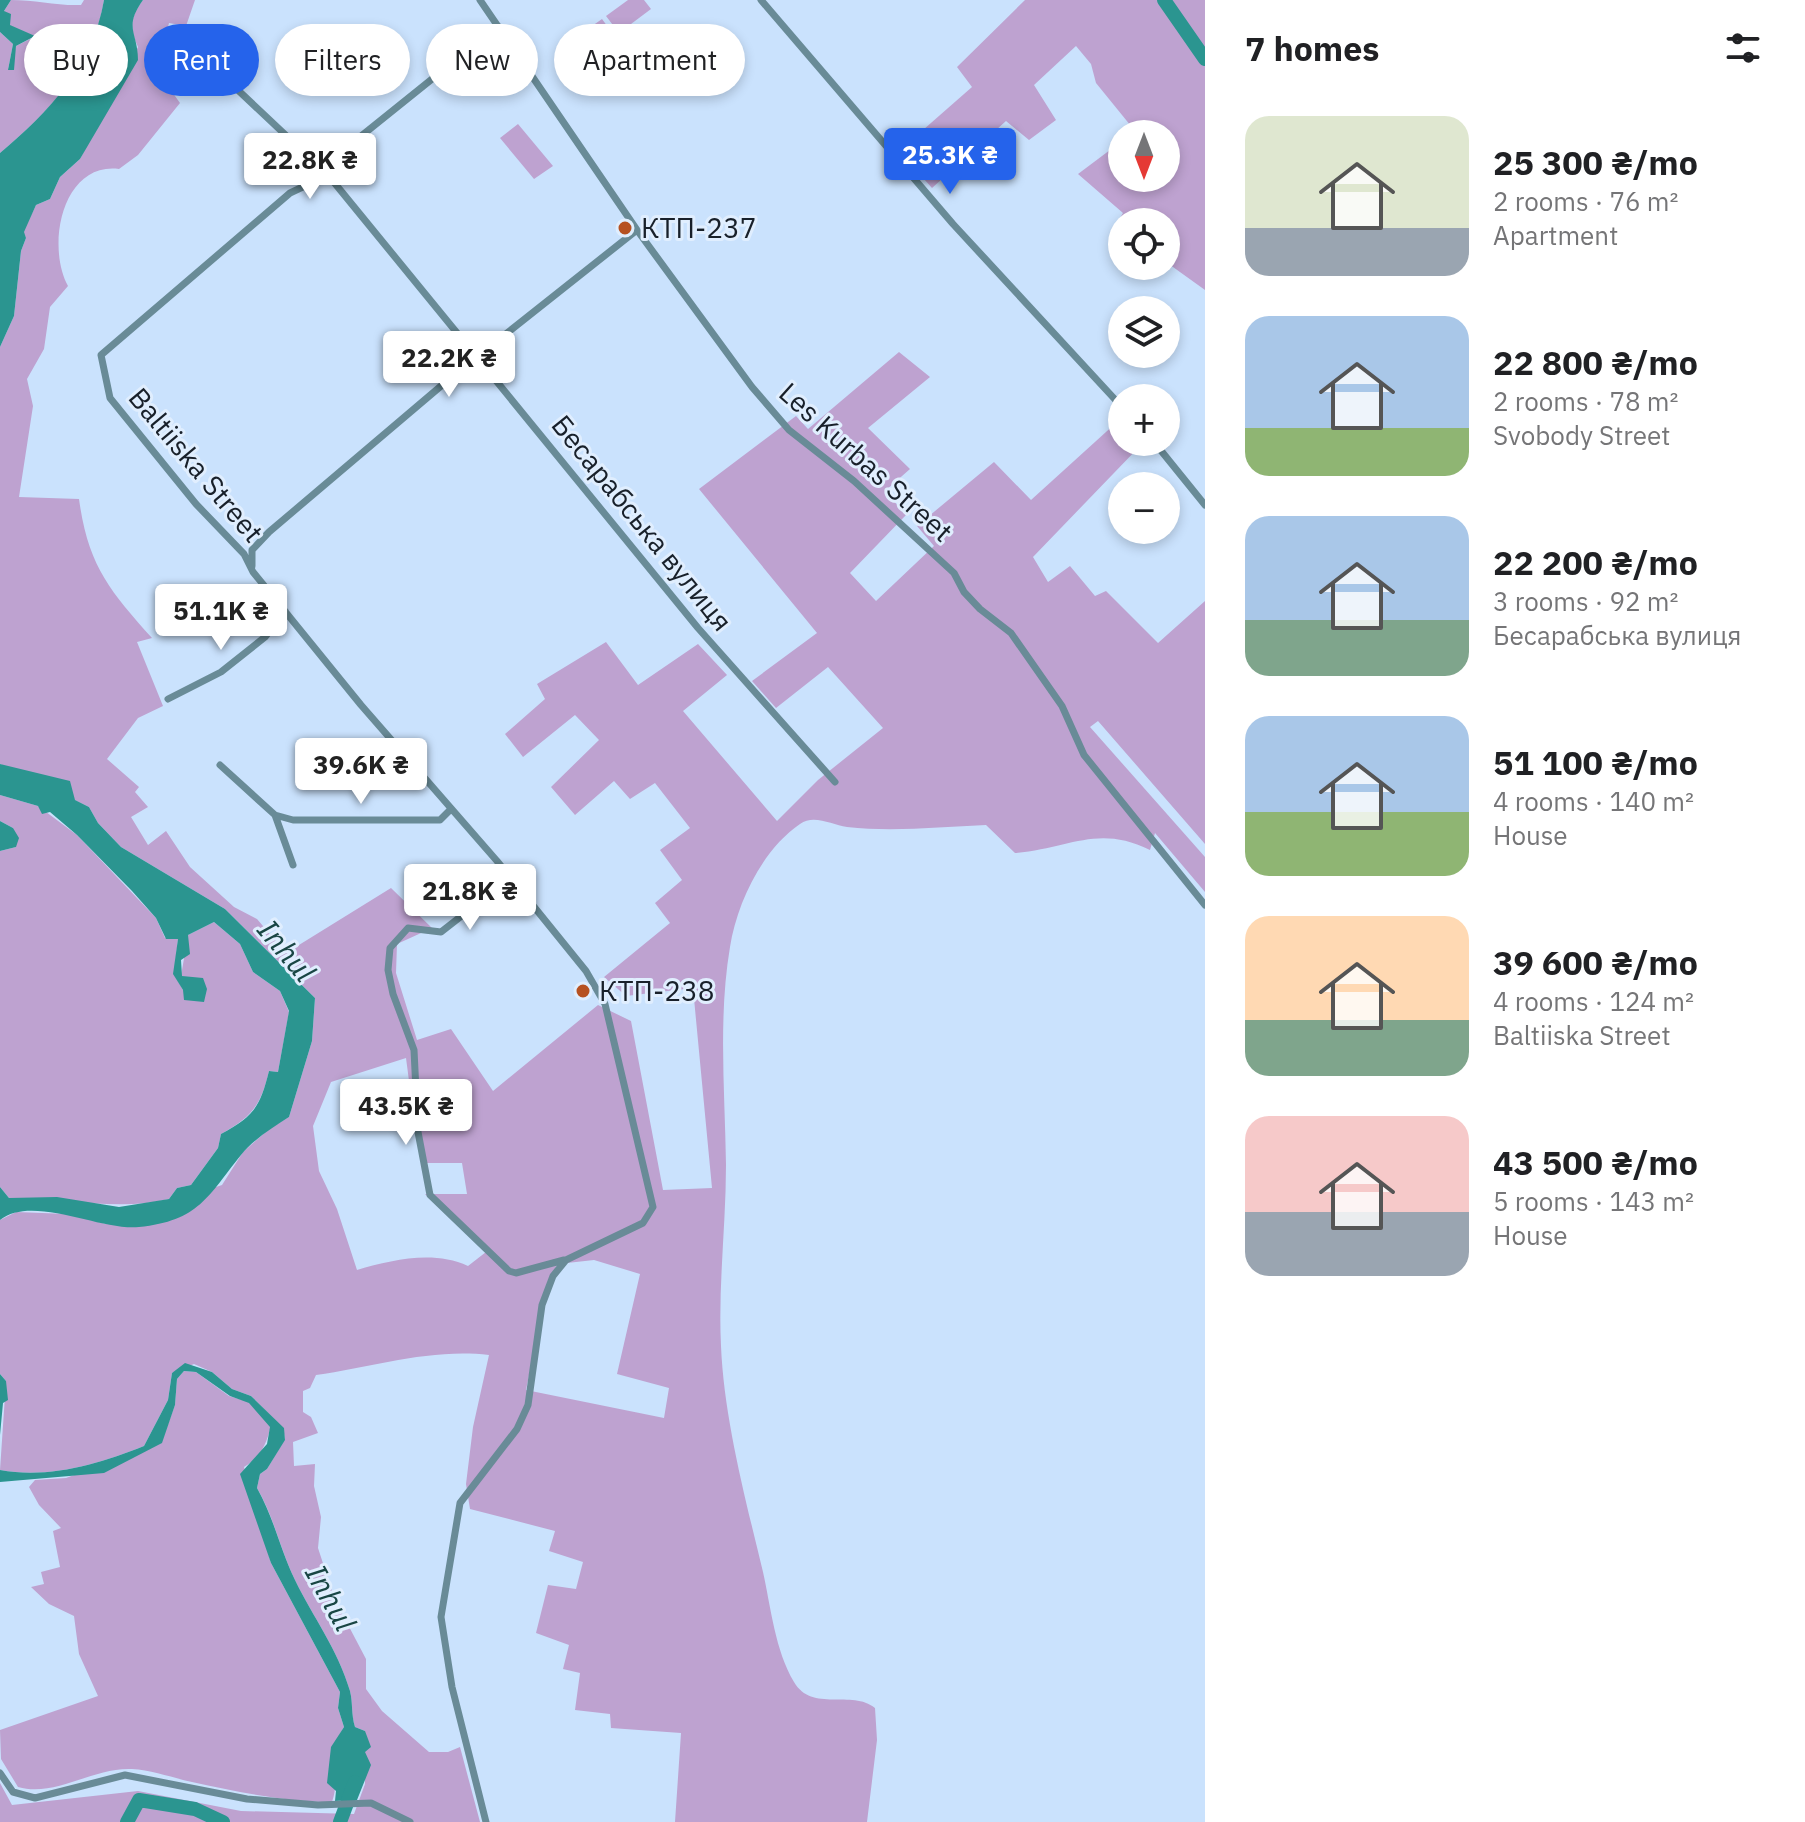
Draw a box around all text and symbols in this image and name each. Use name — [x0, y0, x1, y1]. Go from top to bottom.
chip: Buy — [24, 24, 128, 96]
chip: Rent — [144, 24, 259, 96]
chip: Filters — [275, 24, 410, 96]
chip: New — [426, 24, 538, 96]
chip: Apartment — [554, 24, 745, 96]
text: 7 homes — [1245, 26, 1380, 70]
icon: filters — [1721, 26, 1765, 70]
north arrow — [1108, 120, 1180, 192]
map controls — [1108, 120, 1180, 544]
pin: 25.3K ₴ — [876, 128, 1024, 196]
pin: 22.8K ₴ — [236, 133, 384, 201]
text: 25.3K ₴ — [902, 137, 998, 171]
text: 25 300 ₴/mo — [1493, 140, 1698, 184]
text: 22.8K ₴ — [262, 142, 358, 176]
icon: home — [1309, 148, 1405, 244]
text: 2 rooms · 76 m² — [1493, 184, 1678, 218]
button: locate — [1108, 208, 1180, 280]
place label: КТП-237 — [641, 209, 757, 246]
text: Apartment — [1493, 218, 1618, 252]
marker: КТП-237 — [616, 219, 634, 237]
button: layers — [1108, 296, 1180, 368]
pin: 22.2K ₴ — [375, 331, 523, 399]
text: 22.2K ₴ — [401, 340, 497, 374]
text: 22 800 ₴/mo — [1493, 340, 1698, 384]
icon: home — [1309, 348, 1405, 444]
street label: Les Kurbas Street — [772, 374, 961, 549]
street label: Baltiiska Street — [121, 380, 272, 550]
button: + — [1108, 384, 1180, 456]
text: 2 rooms · 78 m² — [1493, 384, 1678, 418]
street label: Бесарабська вулиця — [544, 407, 741, 638]
text: Svobody Street — [1493, 418, 1670, 452]
button: − — [1108, 472, 1180, 544]
text: 22 200 ₴/mo — [1493, 540, 1698, 584]
icon: home — [1309, 548, 1405, 644]
pin: 51.1K ₴ — [147, 584, 295, 652]
text: 3 rooms · 92 m² — [1493, 584, 1678, 618]
text: 51.1K ₴ — [173, 593, 269, 627]
text: Бесарабська вулиця — [1493, 618, 1742, 652]
pin: 39.6K ₴ — [287, 738, 435, 806]
text: 51 100 ₴/mo — [1493, 740, 1698, 784]
text: 39.6K ₴ — [313, 747, 409, 781]
icon: home — [1309, 748, 1405, 844]
text: 4 rooms · 140 m² — [1493, 784, 1694, 818]
text: House — [1493, 818, 1568, 852]
pin: 21.8K ₴ — [396, 864, 544, 932]
text: 21.8K ₴ — [422, 873, 518, 907]
water label: Inhul — [250, 911, 325, 990]
text: 39 600 ₴/mo — [1493, 940, 1698, 984]
icon: home — [1309, 948, 1405, 1044]
place label: КТП-238 — [599, 972, 715, 1009]
marker: КТП-238 — [574, 982, 592, 1000]
text: 4 rooms · 124 m² — [1493, 984, 1694, 1018]
text: Baltiiska Street — [1493, 1018, 1671, 1052]
pin: 43.5K ₴ — [332, 1079, 480, 1147]
text: 43.5K ₴ — [358, 1088, 454, 1122]
text: 43 500 ₴/mo — [1493, 1140, 1698, 1184]
icon: home — [1309, 1148, 1405, 1244]
text: 5 rooms · 143 m² — [1493, 1184, 1694, 1218]
text: House — [1493, 1218, 1568, 1252]
water label: Inhul — [297, 1557, 365, 1638]

